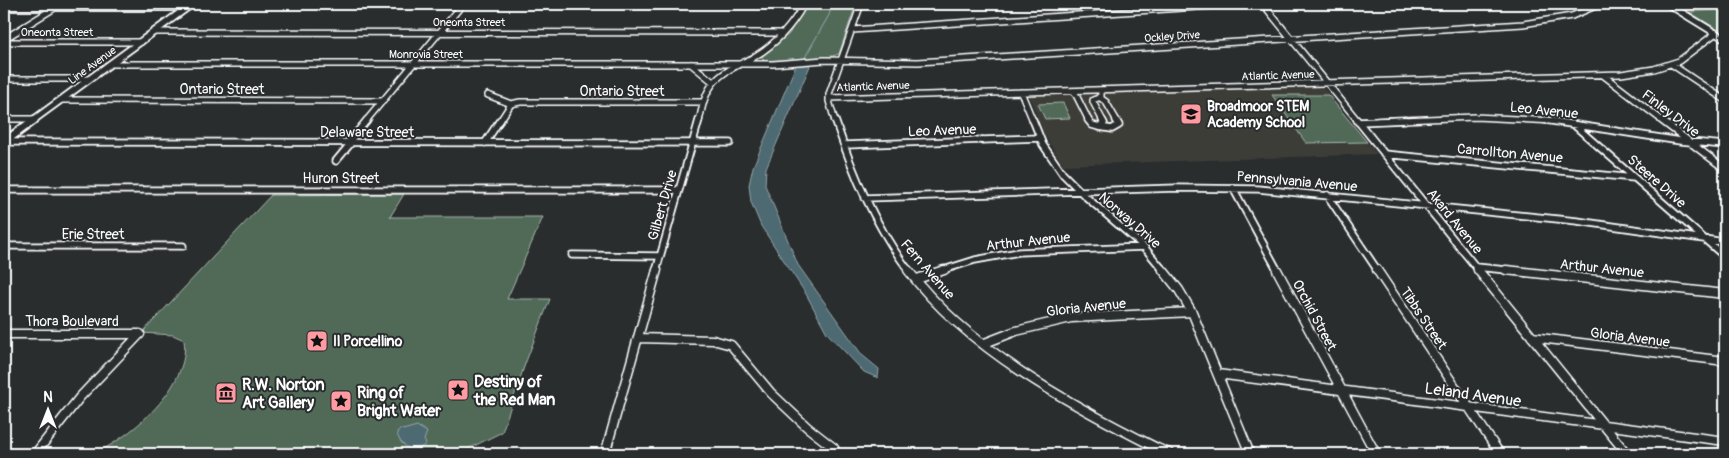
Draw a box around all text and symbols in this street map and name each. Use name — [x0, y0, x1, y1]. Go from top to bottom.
street label: Oneonta Street — [433, 16, 506, 29]
street label: Oneonta Street — [21, 26, 94, 39]
street label: Ockley Drive — [1144, 28, 1201, 45]
street label: Line Avenue — [66, 43, 119, 87]
street label: Monrovia Street — [389, 48, 463, 61]
street label: Atlantic Avenue — [1241, 68, 1315, 83]
street label: Atlantic Avenue — [836, 79, 910, 94]
street label: Ontario Street — [180, 81, 265, 98]
street label: Ontario Street — [580, 83, 665, 100]
street label: Finley Drive — [1638, 86, 1703, 141]
place label: Broadmoor STEM Academy School — [1207, 98, 1309, 131]
street label: Leo Avenue — [1509, 98, 1579, 123]
school or university icon: Broadmoor STEM Academy School — [1179, 102, 1203, 126]
street label: Leo Avenue — [908, 121, 977, 140]
street label: Delaware Street — [320, 124, 414, 141]
street label: Carrollton Avenue — [1456, 140, 1564, 167]
street label: Steere Drive — [1624, 151, 1690, 212]
street label: Gilbert Drive — [644, 168, 681, 242]
street label: Pennsylvania Avenue — [1236, 168, 1358, 195]
street label: Huron Street — [303, 170, 380, 187]
street label: Akard Avenue — [1423, 185, 1486, 257]
street label: Norway Drive — [1095, 189, 1164, 252]
street label: Erie Street — [62, 226, 125, 243]
street label: Arthur Avenue — [985, 229, 1071, 254]
street label: Fern Avenue — [897, 236, 958, 303]
street label: Arthur Avenue — [1559, 256, 1645, 281]
street label: Orchid Street — [1289, 277, 1341, 354]
street label: Tibbs Street — [1397, 284, 1451, 353]
street label: Gloria Avenue — [1045, 295, 1127, 320]
street label: Thora Boulevard — [25, 313, 119, 330]
street label: Gloria Avenue — [1589, 324, 1671, 351]
place icon: Il Porcellino — [305, 329, 329, 353]
place label: Il Porcellino — [333, 333, 403, 350]
place label: Destiny of the Red Man — [473, 372, 555, 410]
place label: R.W. Norton Art Gallery — [242, 375, 324, 413]
place icon: Destiny of the Red Man — [446, 378, 470, 402]
street label: Leland Avenue — [1423, 378, 1523, 412]
museum icon: R.W. Norton Art Gallery — [214, 381, 238, 405]
place label: Ring of Bright Water — [357, 383, 441, 421]
north arrow — [22, 386, 72, 436]
text: N — [43, 389, 53, 406]
place icon: Ring of Bright Water — [329, 389, 353, 413]

